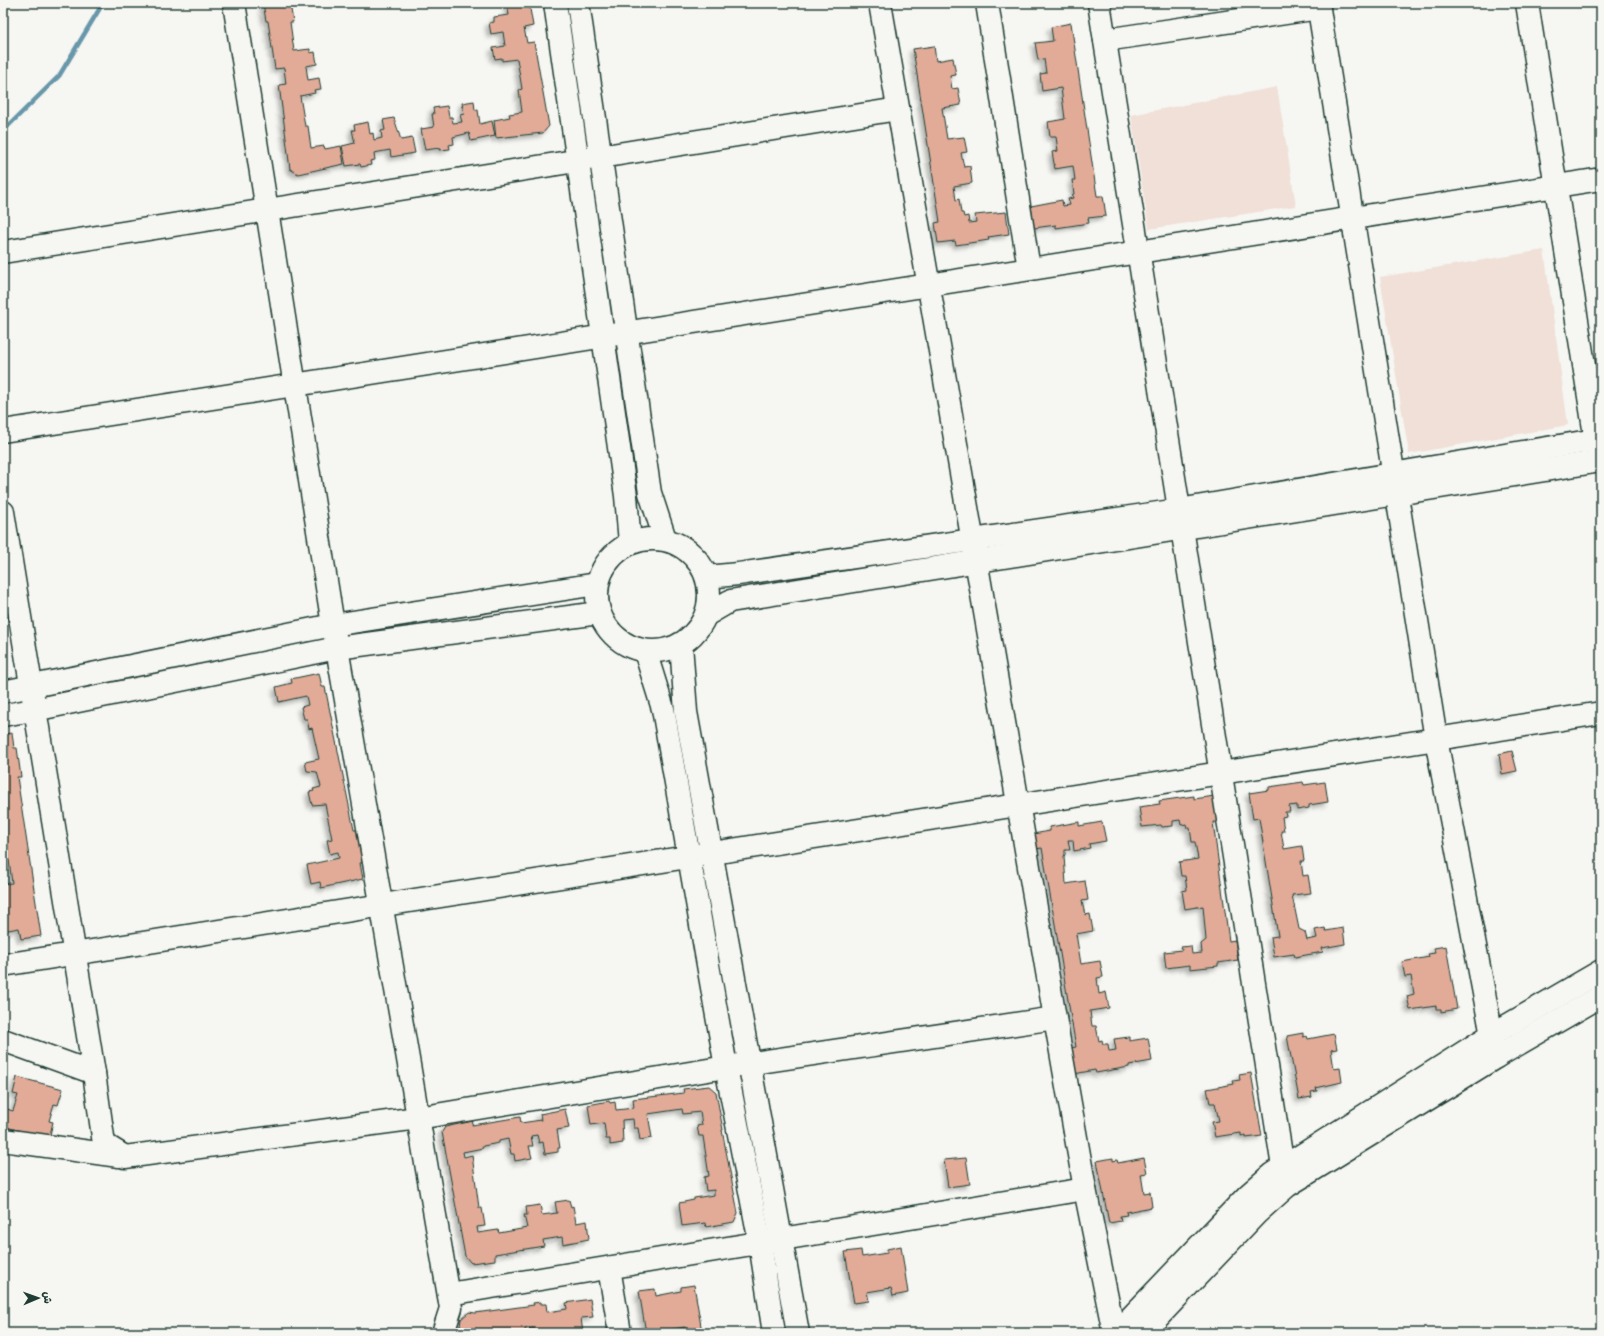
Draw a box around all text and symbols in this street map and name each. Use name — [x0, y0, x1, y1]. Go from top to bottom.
north arrow — [18, 1278, 58, 1318]
text: ش — [40, 1291, 55, 1304]

